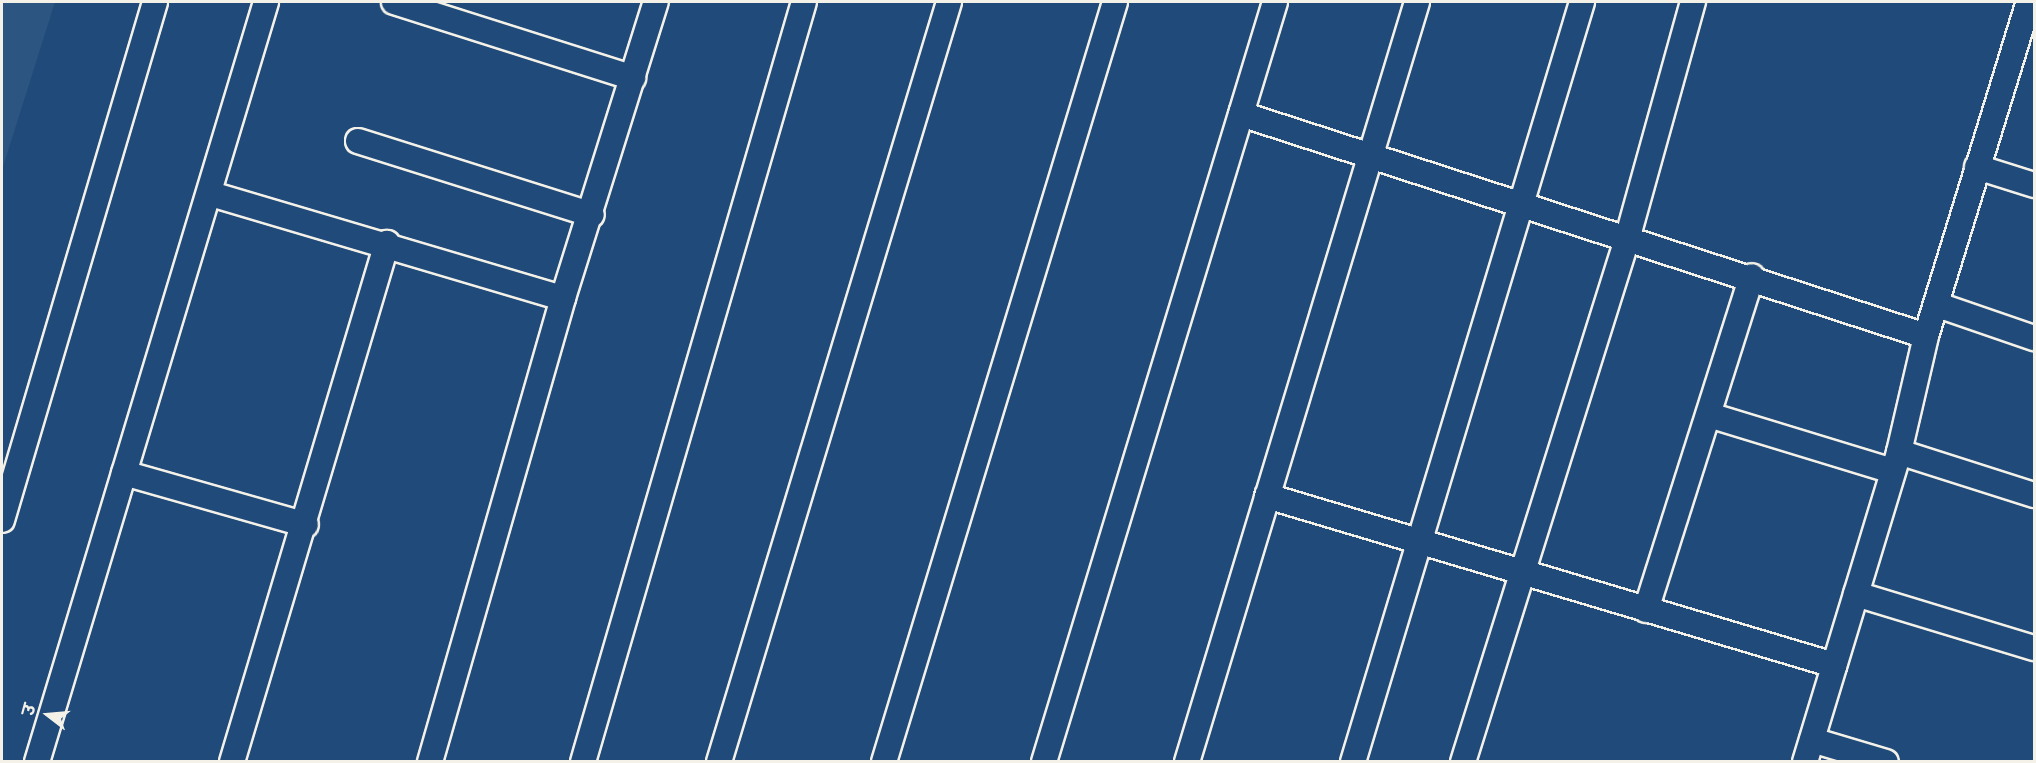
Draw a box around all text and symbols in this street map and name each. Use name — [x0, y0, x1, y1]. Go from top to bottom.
north arrow — [18, 685, 78, 745]
text: उ — [18, 702, 44, 718]

